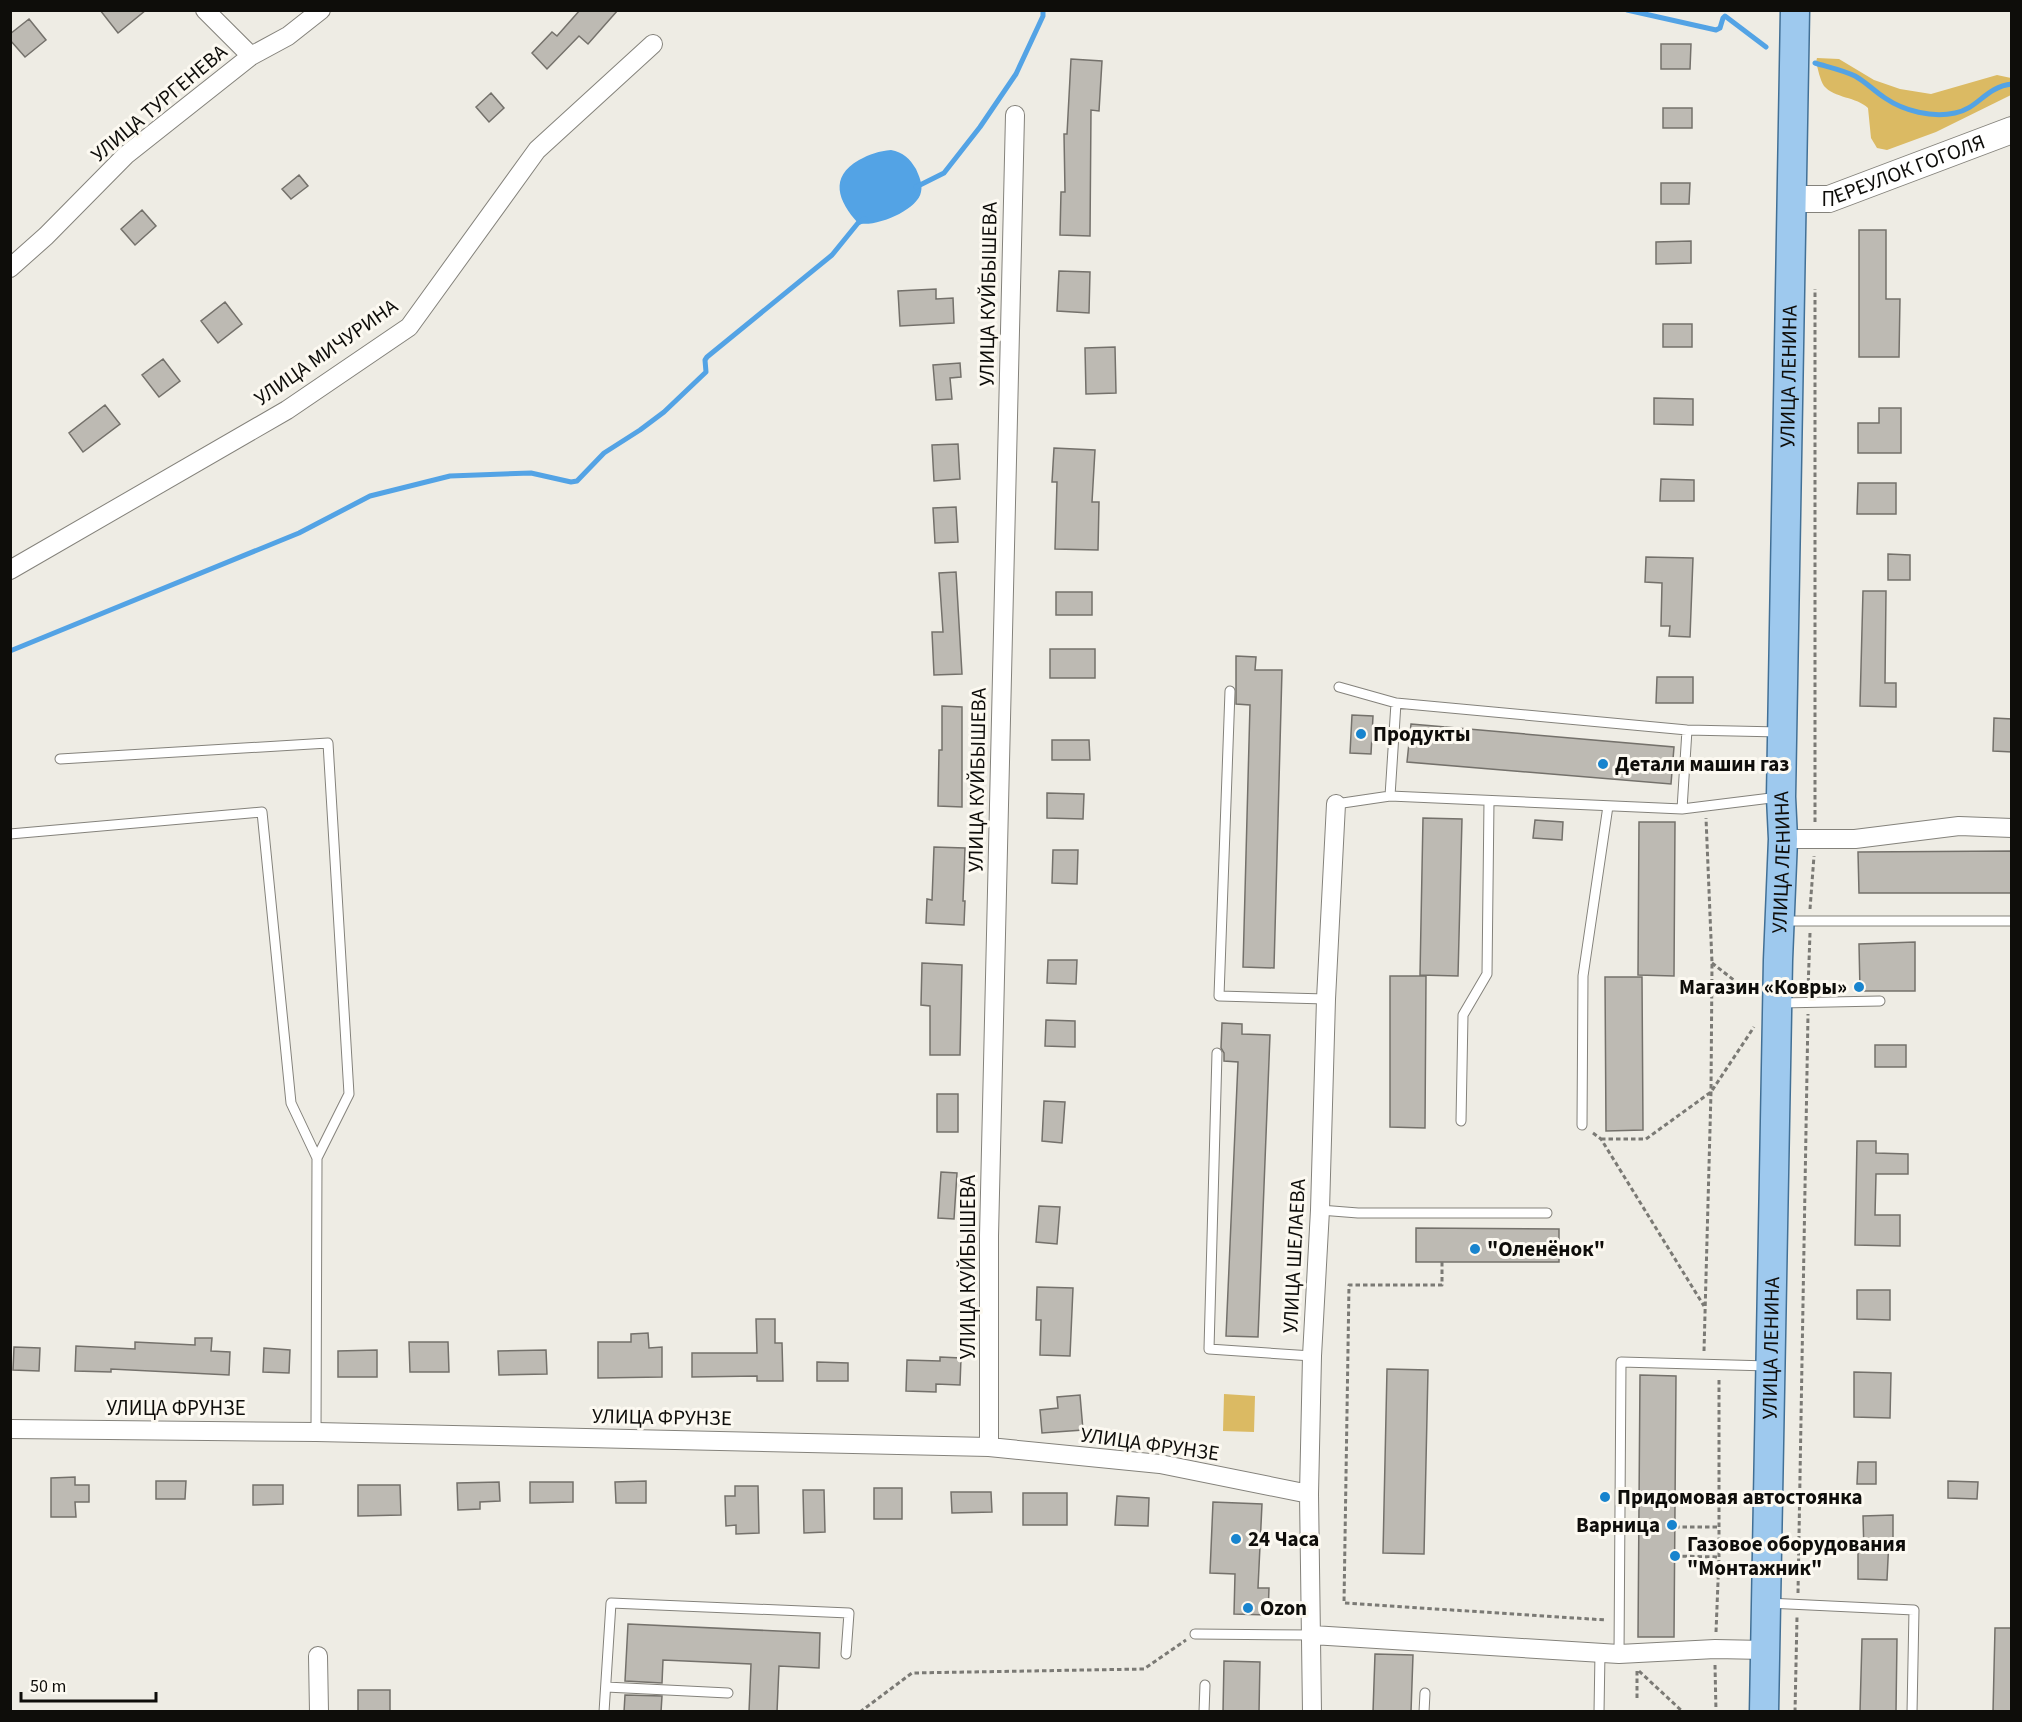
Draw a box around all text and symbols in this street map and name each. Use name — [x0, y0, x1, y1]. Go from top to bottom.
street label: УЛИЦА ТУРГЕНЕВА — [84, 37, 234, 169]
street label: ПЕРЕУЛОК ГОГОЛЯ — [1821, 127, 1989, 214]
street label: УЛИЦА КУЙБЫШЕВА — [971, 201, 1005, 387]
street label: УЛИЦА МИЧУРИНА — [248, 291, 404, 413]
street label: УЛИЦА ЛЕНИНА — [1772, 304, 1805, 448]
street label: УЛИЦА КУЙБЫШЕВА — [960, 687, 994, 873]
place label: Продукты — [1373, 719, 1470, 749]
marker: Продукты — [1354, 727, 1368, 741]
place label: Детали машин газ — [1615, 749, 1789, 779]
marker: Детали машин газ — [1596, 757, 1610, 771]
street label: УЛИЦА ЛЕНИНА — [1764, 790, 1798, 934]
place label: Магазин «Ковры» — [1679, 972, 1847, 1002]
marker: Магазин «Ковры» — [1852, 980, 1866, 994]
street label: УЛИЦА КУЙБЫШЕВА — [953, 1174, 983, 1359]
street label: УЛИЦА ШЕЛАЕВА — [1275, 1177, 1313, 1334]
place label: "Оленёнок" — [1487, 1234, 1605, 1264]
marker: "Оленёнок" — [1468, 1242, 1482, 1256]
street label: УЛИЦА ЛЕНИНА — [1754, 1276, 1787, 1420]
street label: УЛИЦА ФРУНЗЕ — [106, 1393, 246, 1423]
street label: УЛИЦА ФРУНЗЕ — [592, 1401, 732, 1433]
street label: УЛИЦА ФРУНЗЕ — [1079, 1419, 1221, 1469]
place label: Придомовая автостоянка — [1617, 1482, 1863, 1512]
marker: Придомовая автостоянка — [1598, 1490, 1612, 1504]
place label: Варница — [1576, 1510, 1660, 1540]
marker: Варница — [1665, 1518, 1679, 1532]
place label: 24 Часа — [1248, 1524, 1319, 1554]
place label: Газовое оборудования "Монтажник" — [1687, 1529, 1906, 1583]
marker: 24 Часа — [1229, 1532, 1243, 1546]
marker: Газовое оборудования "Монтажник" — [1668, 1549, 1682, 1563]
place label: Ozon — [1260, 1593, 1307, 1623]
marker: Ozon — [1241, 1601, 1255, 1615]
scale bar — [21, 1665, 156, 1703]
text: 50 m — [30, 1674, 66, 1699]

